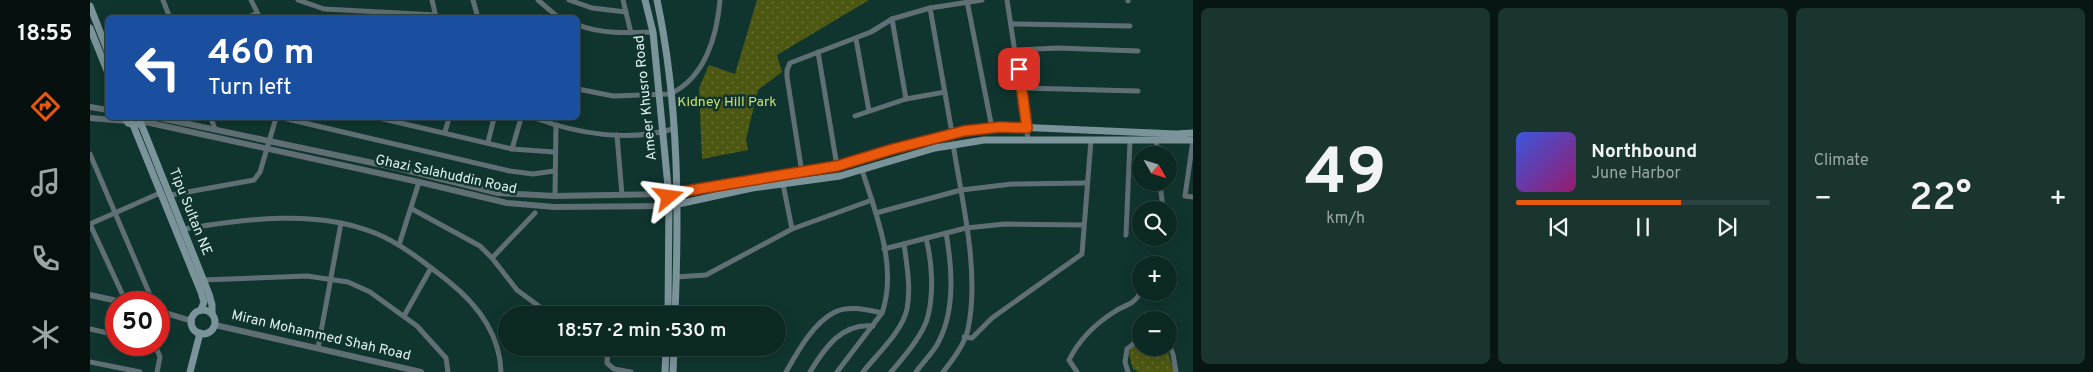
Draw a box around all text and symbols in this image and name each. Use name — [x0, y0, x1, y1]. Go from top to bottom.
text: 18:55 — [18, 21, 72, 48]
text: 460 m — [208, 32, 314, 76]
street label: Ameer Khusro Road — [631, 34, 661, 162]
icon: left — [125, 35, 190, 100]
pin — [998, 48, 1040, 90]
icon: arrive — [1005, 55, 1033, 83]
text: Turn left — [208, 75, 291, 102]
icon: directions — [28, 89, 63, 124]
park label: Kidney Hill Park — [677, 94, 777, 111]
text: 49 — [1305, 135, 1387, 217]
text: Northbound — [1591, 140, 1697, 164]
north arrow — [1132, 146, 1178, 191]
map controls — [1132, 146, 1177, 356]
text: Climate — [1814, 151, 1869, 171]
street label: Ghazi Salahuddin Road — [374, 152, 518, 198]
text: June Harbor — [1591, 164, 1681, 184]
icon: music — [28, 165, 63, 200]
street label: Tipu Sultan NE — [165, 166, 215, 258]
position arrow — [642, 170, 694, 222]
text: 22° — [1909, 175, 1971, 224]
text: − — [1814, 182, 1832, 218]
text: + — [2049, 182, 2067, 218]
button: search — [1132, 201, 1177, 246]
text: km/h — [1326, 209, 1365, 229]
icon: previous — [1545, 213, 1573, 241]
icon: pause — [1629, 213, 1657, 241]
icon: next — [1713, 213, 1741, 241]
icon: phone — [28, 241, 63, 276]
button: + — [1132, 256, 1177, 301]
speed limit sign: 50 — [105, 291, 170, 356]
street label: Miran Mohammed Shah Road — [230, 307, 412, 365]
button: − — [1132, 311, 1177, 356]
icon: climate — [28, 317, 63, 352]
text: 18:57 · 2 min · 530 m — [557, 319, 727, 343]

